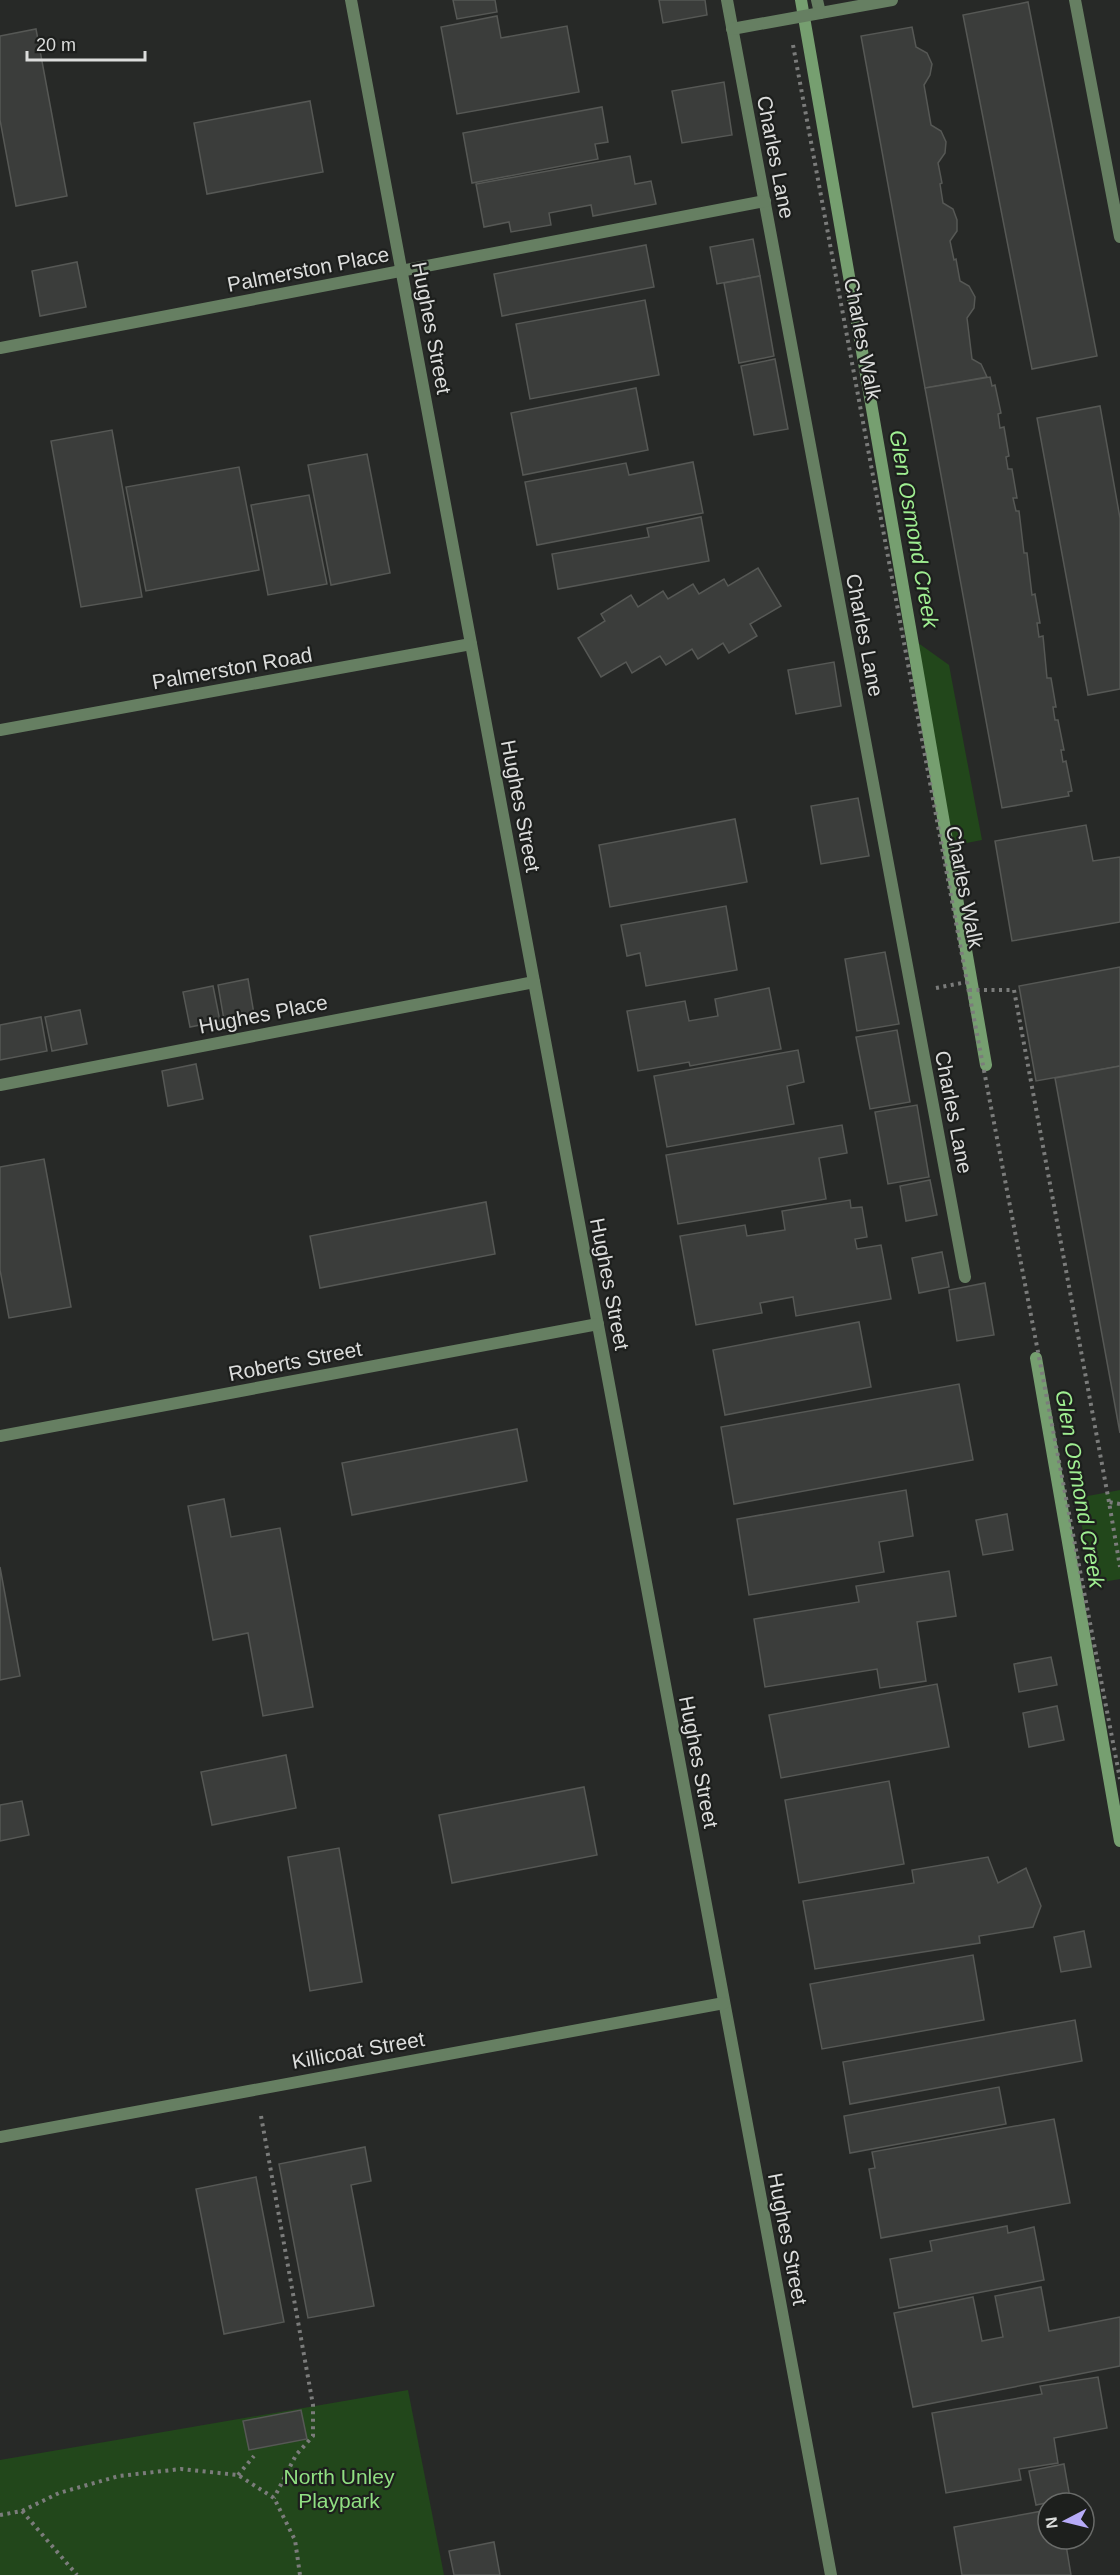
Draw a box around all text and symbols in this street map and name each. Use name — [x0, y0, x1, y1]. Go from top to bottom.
scale bar — [27, 24, 146, 62]
text: 20 m — [36, 35, 76, 55]
street label: Charles Lane — [753, 93, 799, 221]
street label: Palmerston Place — [225, 242, 391, 296]
street label: Hughes Street — [408, 260, 456, 396]
street label: Charles Walk — [840, 276, 886, 403]
water label: Glen Osmond Creek — [884, 428, 944, 631]
street label: Charles Lane — [842, 571, 888, 699]
street label: Palmerston Road — [150, 643, 314, 693]
street label: Hughes Street — [497, 738, 545, 874]
street label: Charles Walk — [942, 824, 988, 951]
street label: Hughes Place — [197, 990, 329, 1038]
street label: Charles Lane — [931, 1048, 977, 1176]
street label: Hughes Street — [586, 1216, 634, 1352]
street label: Roberts Street — [226, 1337, 364, 1385]
water label: Glen Osmond Creek — [1050, 1388, 1110, 1591]
street label: Hughes Street — [675, 1694, 723, 1830]
street label: Killicoat Street — [290, 2027, 426, 2073]
street label: Hughes Street — [764, 2171, 812, 2307]
park label: North Unley Playpark — [284, 2465, 395, 2512]
north arrow — [1036, 2491, 1096, 2551]
text: N — [1042, 2516, 1061, 2530]

